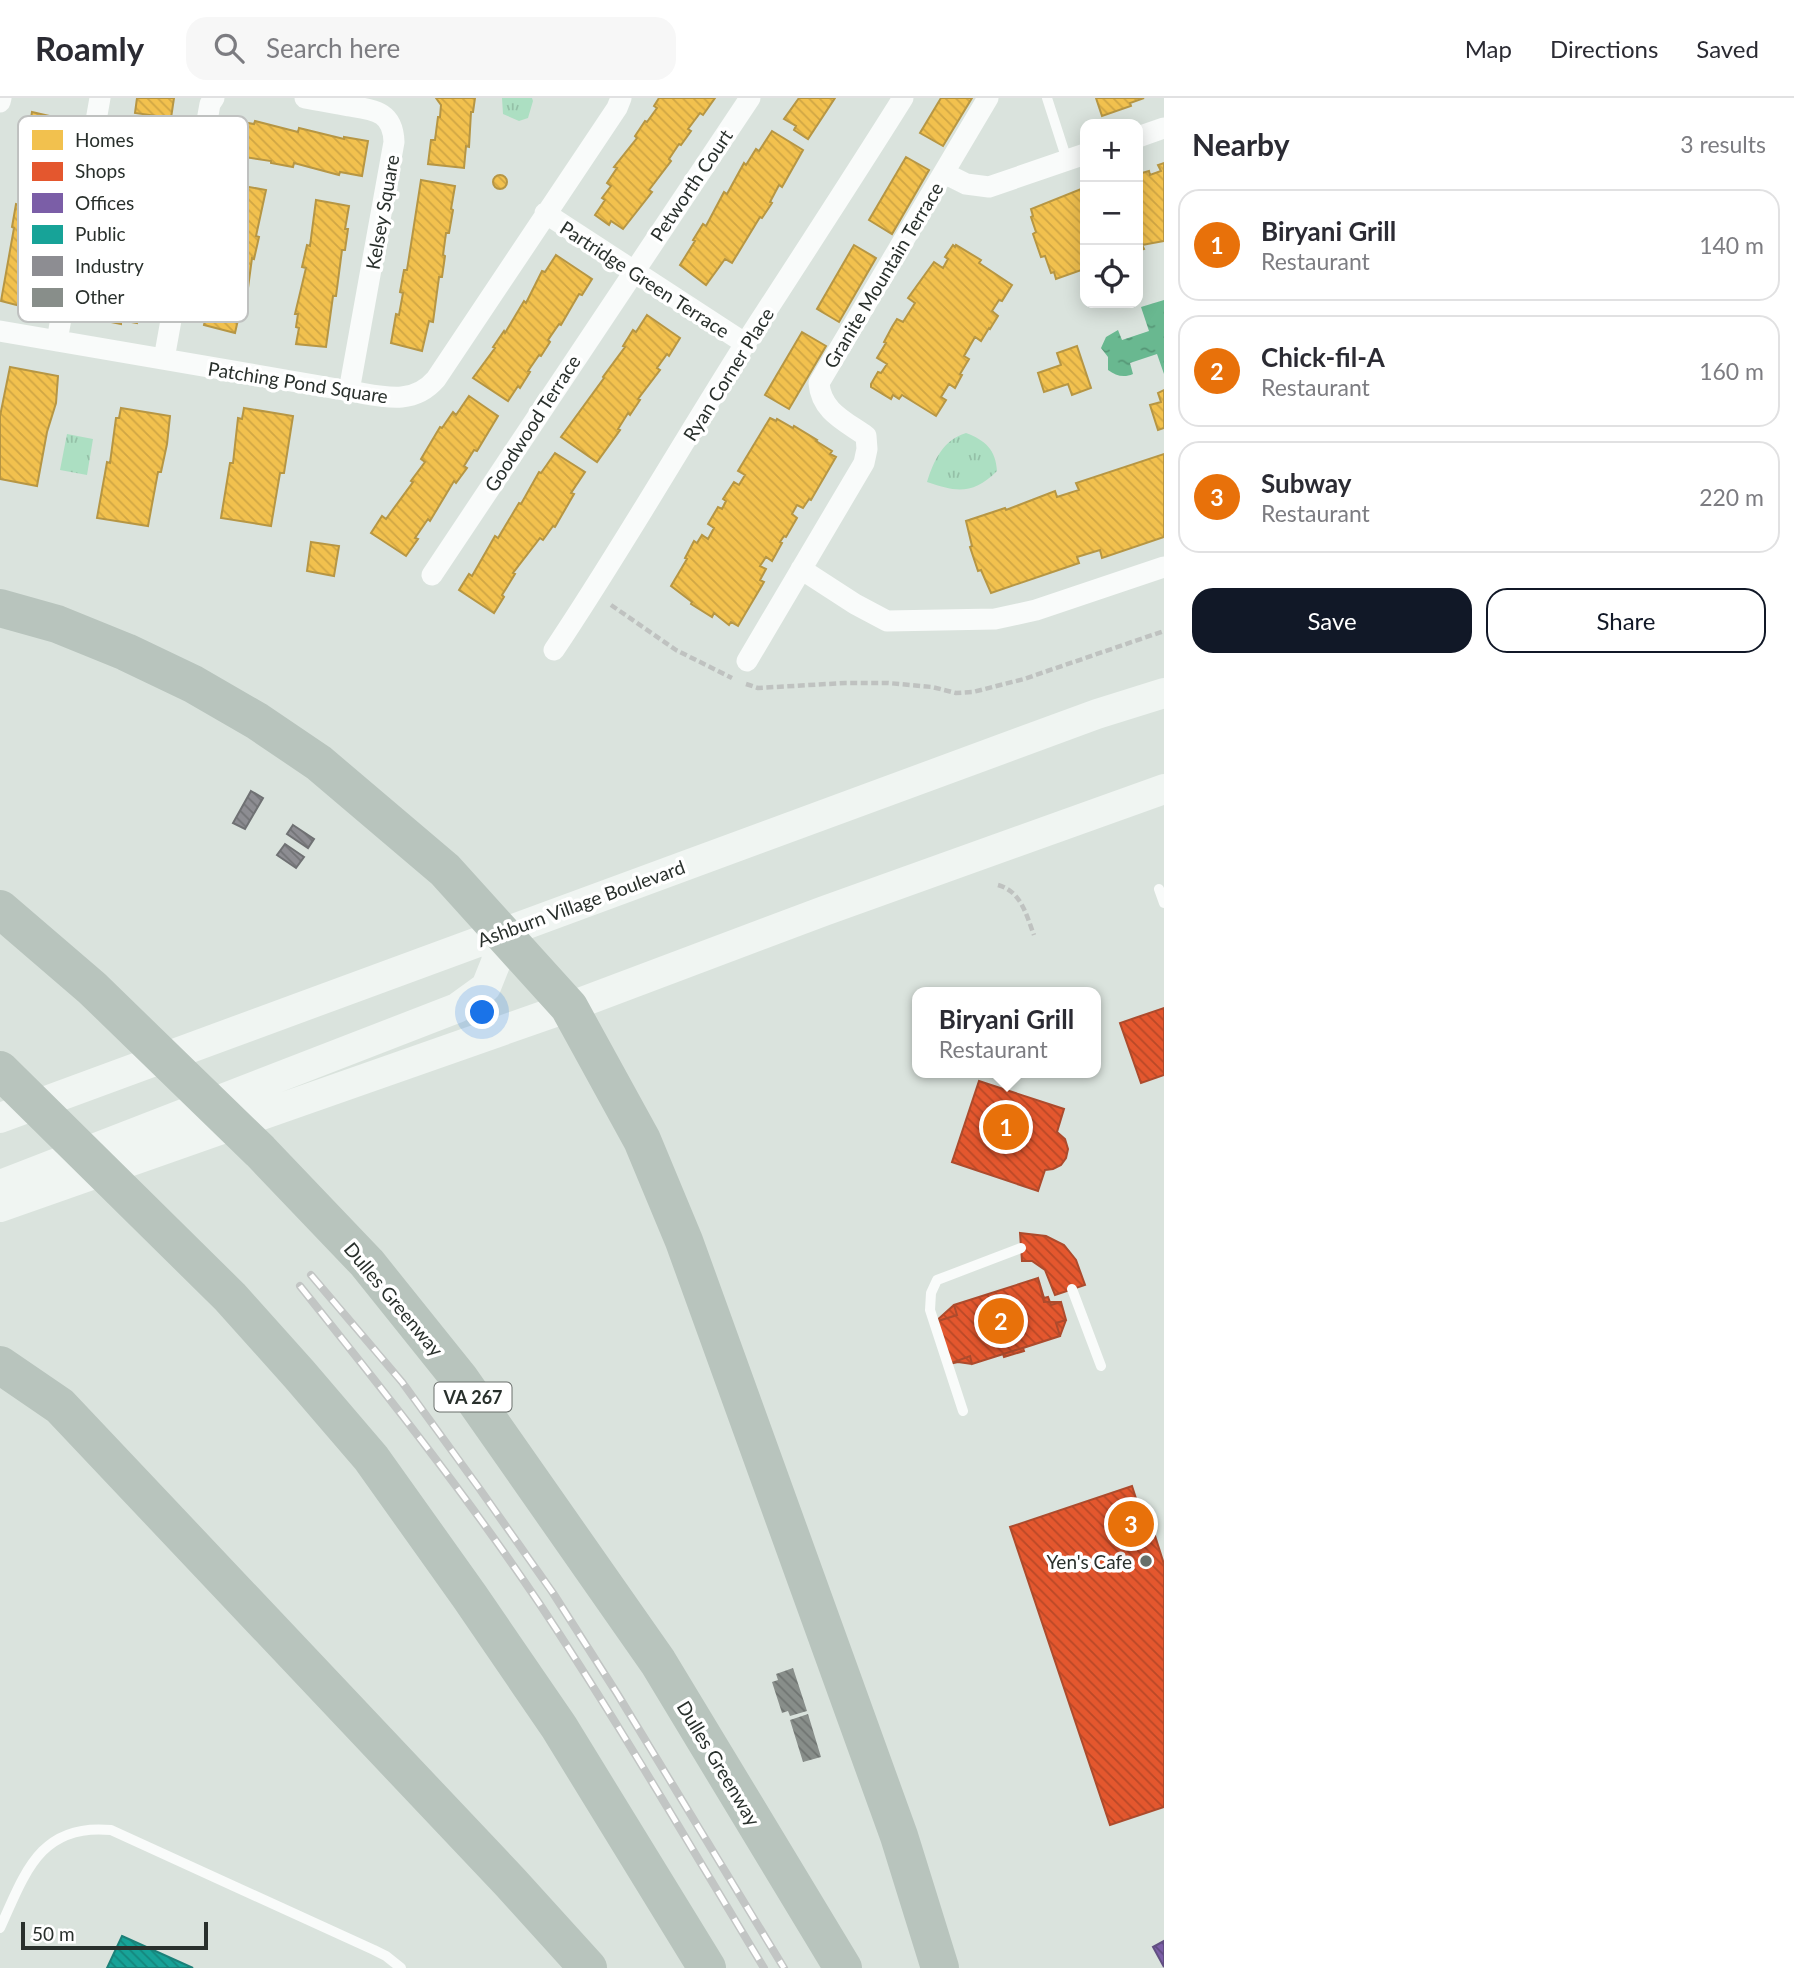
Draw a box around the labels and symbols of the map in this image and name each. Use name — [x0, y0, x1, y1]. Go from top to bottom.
legend — [18, 116, 248, 322]
street label: Petworth Court — [645, 125, 737, 245]
text: Homes — [75, 128, 134, 151]
street label: Kelsey Square — [361, 153, 403, 271]
text: Shops — [75, 159, 125, 182]
street label: Granite Mountain Terrace — [818, 178, 948, 372]
text: Offices — [75, 191, 134, 214]
street label: Partridge Green Terrace — [556, 216, 734, 342]
text: Public — [75, 222, 126, 245]
text: Industry — [75, 254, 144, 277]
text: Other — [75, 285, 125, 308]
street label: Ryan Corner Place — [678, 303, 778, 445]
street label: Goodwood Terrace — [479, 350, 585, 496]
street label: Patching Pond Square — [206, 356, 390, 408]
street label: Ashburn Village Boulevard — [474, 855, 688, 951]
your location — [465, 995, 499, 1029]
pin: 1 — [983, 1101, 1029, 1153]
street label: Dulles Greenway — [340, 1237, 448, 1361]
pin: 2 — [978, 1295, 1024, 1347]
road number: VA 267 — [434, 1382, 512, 1412]
pin: 3 — [1108, 1498, 1154, 1550]
place label: Yen's Cafe — [1047, 1550, 1132, 1573]
marker: Yen's Cafe — [1138, 1553, 1154, 1569]
street label: Dulles Greenway — [673, 1696, 765, 1830]
scale bar — [21, 1919, 208, 1951]

